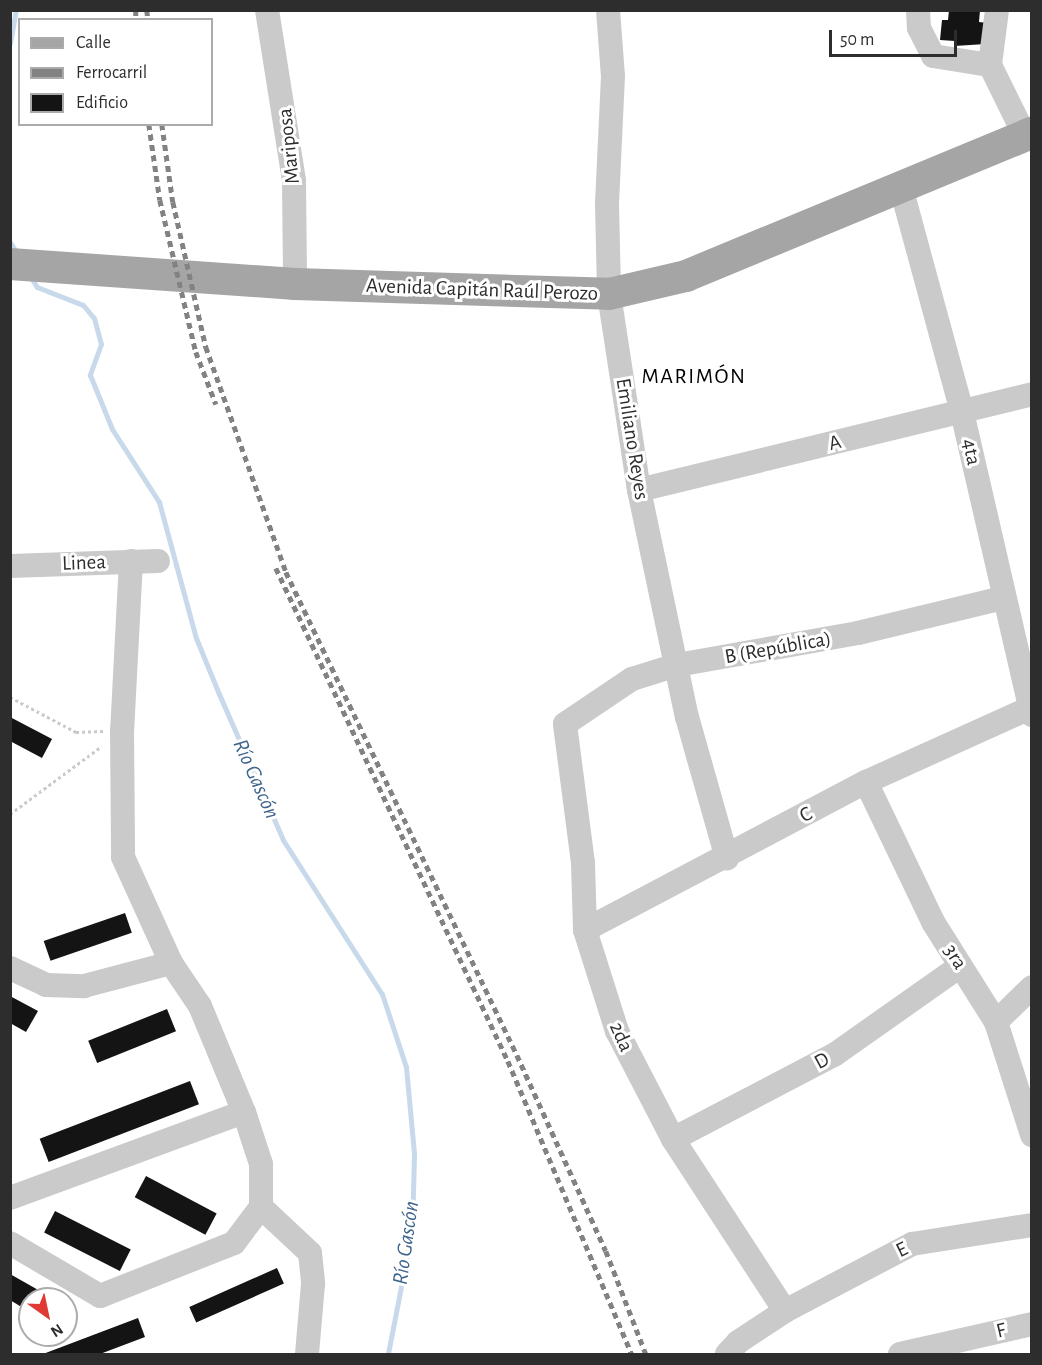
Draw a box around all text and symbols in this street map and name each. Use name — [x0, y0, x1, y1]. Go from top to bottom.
legend — [18, 18, 213, 126]
scale bar — [832, 18, 960, 56]
text: 50 m — [840, 31, 874, 49]
text: Calle — [76, 34, 111, 52]
text: Ferrocarril — [76, 64, 147, 82]
text: Edificio — [76, 94, 128, 112]
street label: Mariposa — [272, 107, 306, 185]
street label: Avenida Capitán Raúl Perozo — [365, 273, 599, 307]
district label: MARIMÓN — [641, 364, 747, 390]
street label: Emiliano Reyes — [610, 376, 654, 502]
street label: A — [826, 429, 844, 457]
street label: 4ta — [956, 436, 986, 468]
street label: Linea — [62, 550, 106, 576]
street label: B (República) — [723, 626, 833, 670]
water label: Río Gascón — [227, 735, 285, 823]
street label: C — [795, 801, 817, 829]
street label: 3ra — [938, 940, 972, 974]
street label: 2da — [603, 1018, 639, 1056]
street label: D — [810, 1047, 834, 1075]
water label: Río Gascón — [387, 1199, 425, 1287]
street label: E — [892, 1236, 912, 1264]
north arrow — [18, 1287, 78, 1347]
street label: F — [994, 1318, 1008, 1344]
text: N — [48, 1321, 66, 1340]

